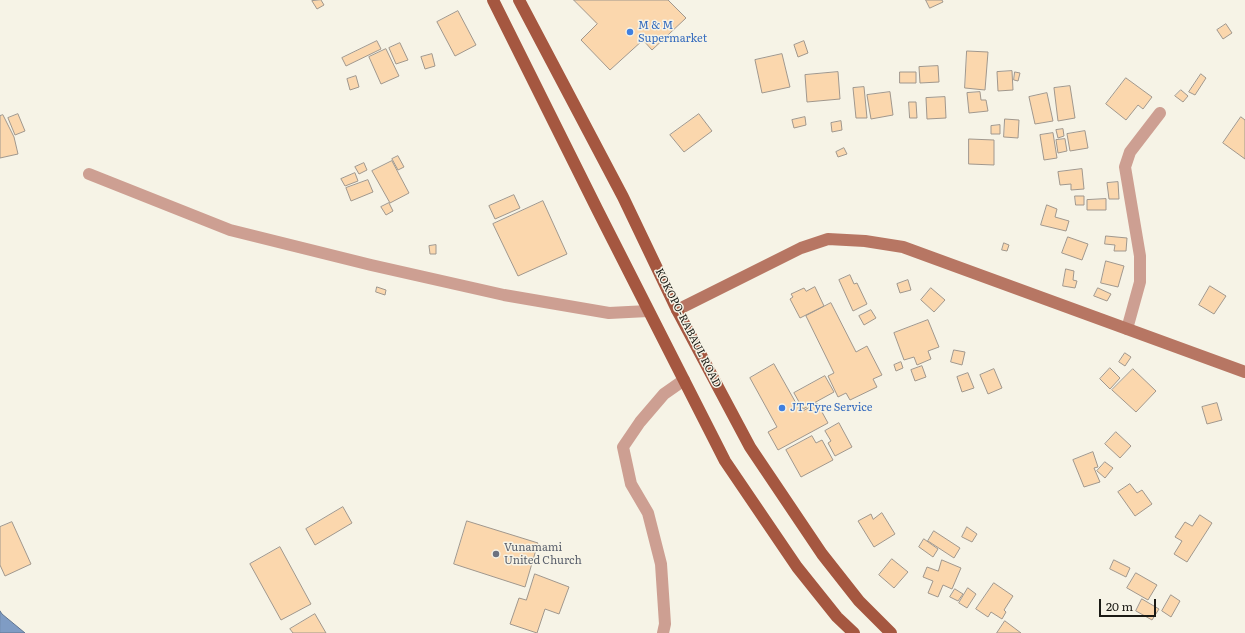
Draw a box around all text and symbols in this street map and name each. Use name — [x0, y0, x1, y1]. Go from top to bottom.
place label: M & M Supermarket — [638, 19, 707, 45]
marker: M & M Supermarket — [625, 27, 635, 37]
street label: KOKOPO-RABAUL ROAD — [652, 266, 724, 390]
place label: JT Tyre Service — [790, 401, 872, 415]
marker: JT Tyre Service — [777, 403, 787, 413]
place label: Vunamami United Church — [504, 541, 582, 567]
marker: Vunamami United Church — [491, 549, 501, 559]
scale bar — [1101, 591, 1158, 617]
text: 20 m — [1106, 597, 1133, 615]

